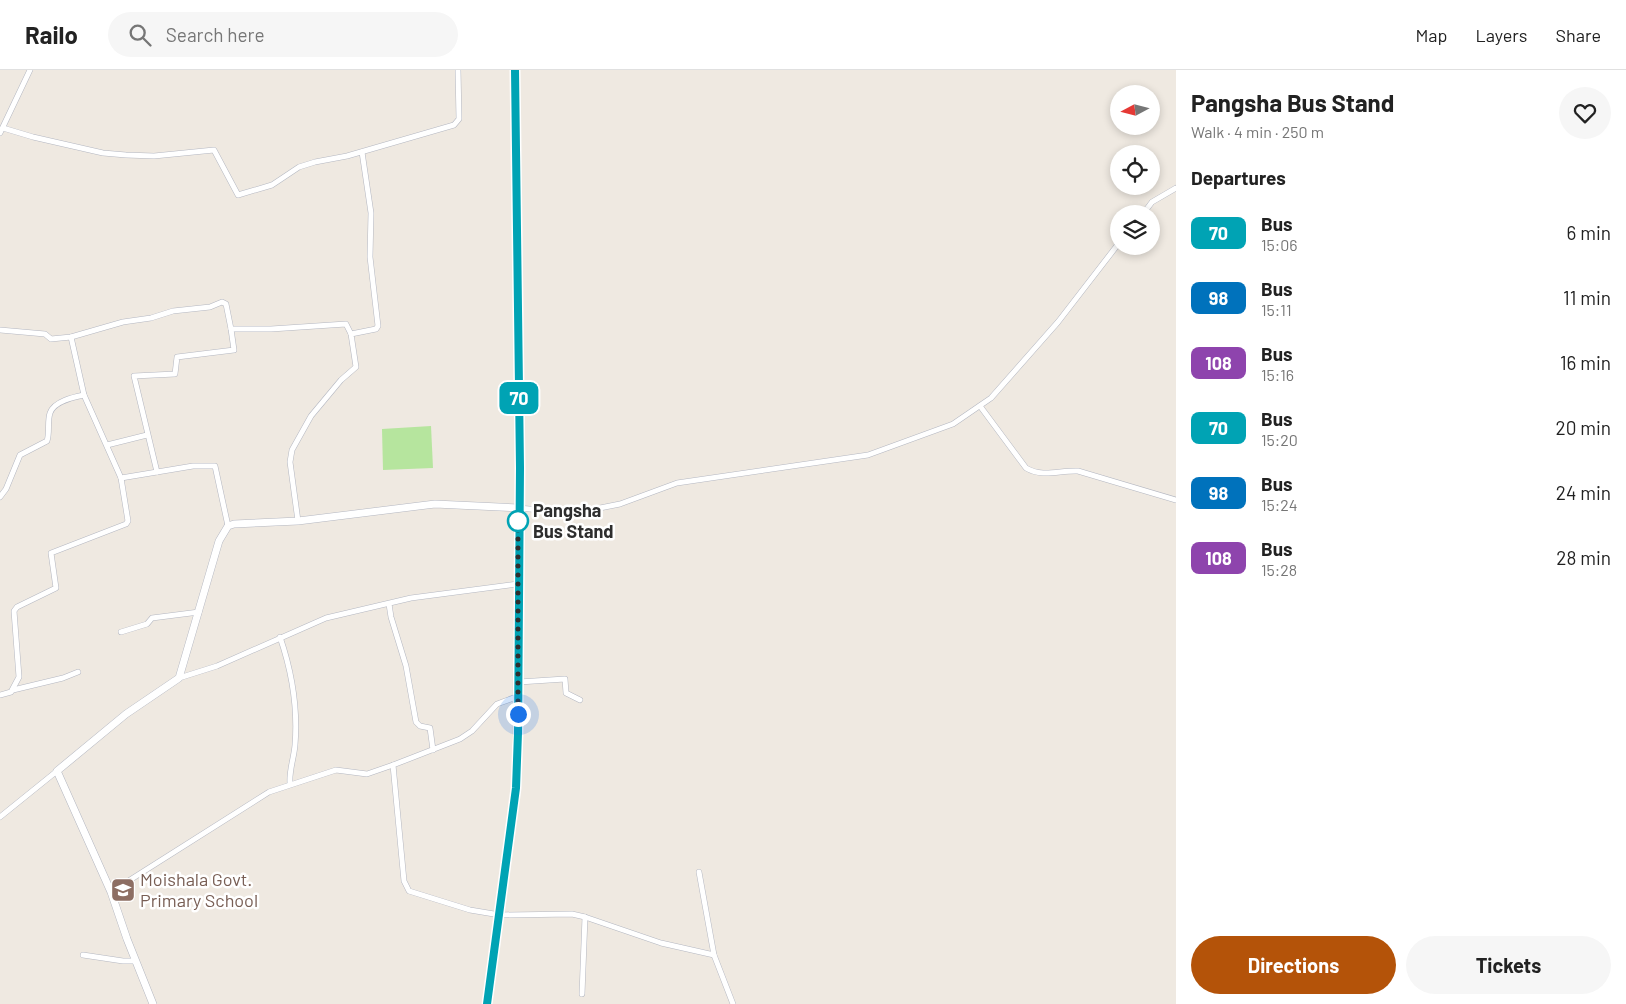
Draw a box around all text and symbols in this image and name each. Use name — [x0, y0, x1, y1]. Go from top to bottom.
search box — [108, 12, 458, 57]
text: Railo — [25, 20, 78, 49]
icon: search — [126, 21, 154, 49]
text: Search here — [166, 23, 265, 46]
text: Map — [1415, 24, 1447, 46]
text: Layers — [1475, 24, 1528, 46]
text: Share — [1556, 24, 1601, 46]
north arrow — [1110, 85, 1160, 135]
map controls — [1110, 85, 1160, 255]
button: heart — [1559, 87, 1611, 139]
text: Pangsha Bus Stand — [1191, 88, 1394, 117]
text: Walk · 4 min · 250 m — [1191, 122, 1324, 141]
button: locate — [1110, 145, 1160, 195]
text: Departures — [1191, 166, 1286, 189]
button: layers — [1110, 205, 1160, 255]
text: Bus — [1261, 212, 1293, 235]
text: 6 min — [1567, 221, 1611, 244]
text: 70 — [1209, 222, 1228, 244]
text: 15:06 — [1261, 235, 1298, 254]
text: Bus — [1261, 277, 1293, 300]
text: 11 min — [1563, 286, 1611, 309]
text: 98 — [1209, 287, 1228, 309]
text: 15:11 — [1261, 300, 1292, 319]
text: Bus — [1261, 342, 1293, 365]
text: 16 min — [1560, 351, 1611, 374]
text: 108 — [1205, 352, 1232, 374]
text: 15:16 — [1261, 365, 1294, 384]
line badge: 70 — [496, 382, 542, 414]
text: 70 — [509, 387, 529, 409]
text: Bus — [1261, 407, 1293, 430]
text: 20 min — [1555, 416, 1611, 439]
text: 70 — [1209, 417, 1228, 439]
text: 15:20 — [1261, 430, 1298, 449]
text: Bus — [1261, 472, 1293, 495]
text: 24 min — [1556, 481, 1611, 504]
text: 98 — [1209, 482, 1228, 504]
text: 15:24 — [1261, 495, 1298, 514]
place label: Pangsha Bus Stand — [533, 499, 614, 542]
marker: Pangsha Bus Stand — [507, 510, 529, 532]
text: Bus — [1261, 537, 1293, 560]
text: 28 min — [1556, 546, 1611, 569]
text: 108 — [1205, 547, 1232, 569]
text: 15:28 — [1261, 560, 1297, 579]
your location — [506, 702, 531, 727]
place label: Moishala Govt. Primary School — [140, 868, 258, 911]
school or university icon: Moishala Govt. Primary School — [110, 877, 136, 903]
button: Directions — [1191, 936, 1396, 994]
button: Tickets — [1406, 936, 1611, 994]

